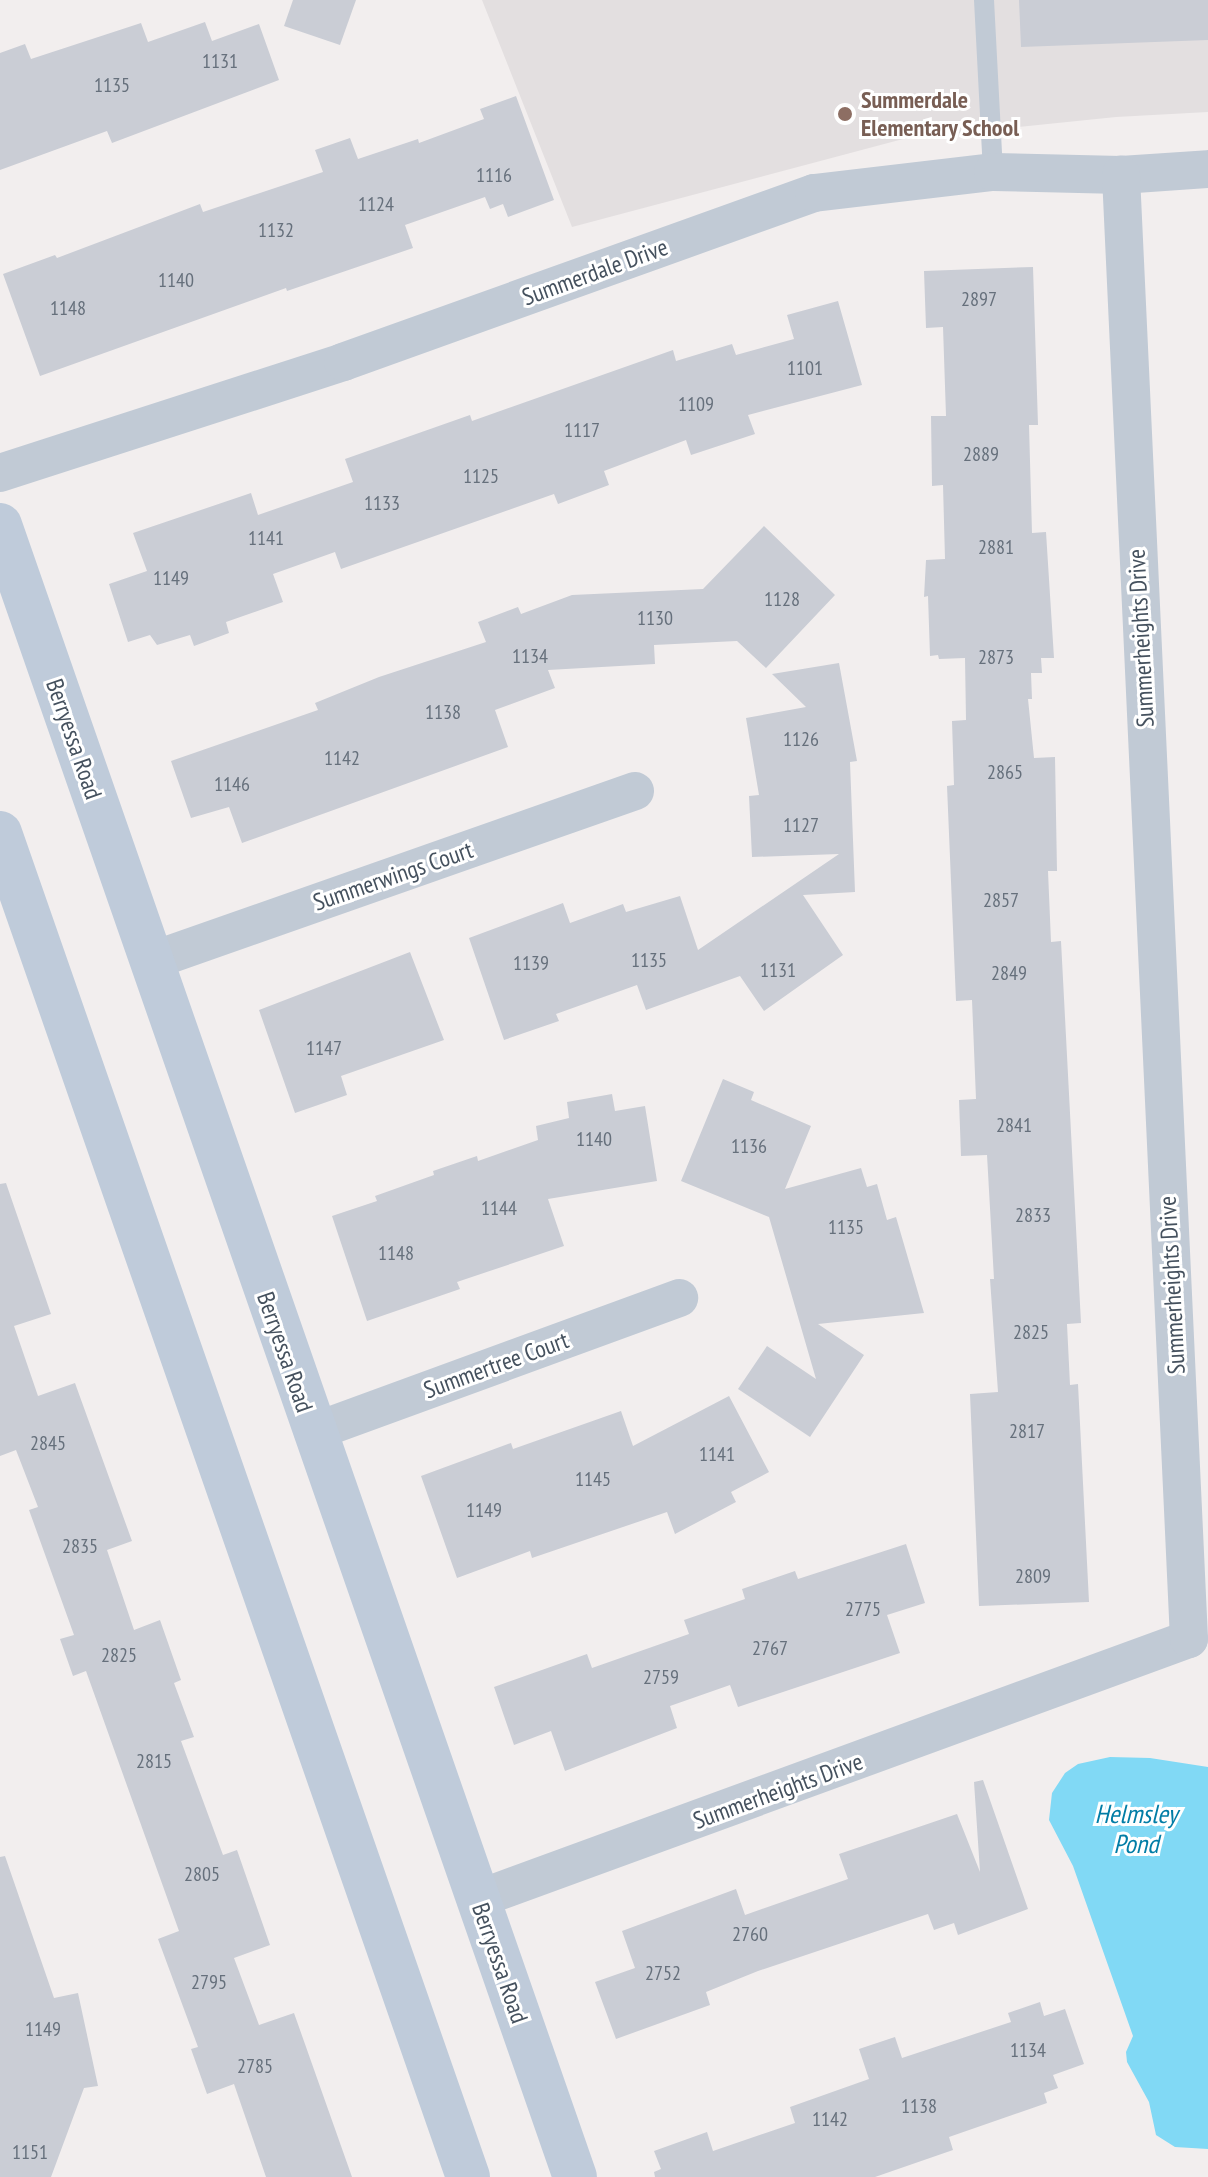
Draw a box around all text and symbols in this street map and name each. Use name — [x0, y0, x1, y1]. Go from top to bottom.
house number: 1131 — [202, 49, 238, 73]
house number: 1135 — [94, 73, 130, 97]
place label: Summerdale Elementary School — [861, 86, 1020, 142]
marker: Summerdale Elementary School — [836, 105, 854, 123]
house number: 1116 — [476, 163, 512, 187]
house number: 1124 — [358, 192, 394, 216]
house number: 1132 — [258, 218, 294, 242]
street label: Summerdale Drive — [518, 232, 672, 312]
house number: 1140 — [158, 268, 194, 292]
house number: 2897 — [961, 287, 997, 311]
house number: 1148 — [50, 296, 86, 320]
house number: 1101 — [787, 356, 823, 380]
house number: 1109 — [678, 392, 714, 416]
house number: 1117 — [564, 418, 600, 442]
house number: 2889 — [963, 442, 999, 466]
house number: 1125 — [463, 464, 499, 488]
house number: 1133 — [364, 491, 400, 515]
house number: 1141 — [248, 526, 284, 550]
house number: 2881 — [978, 535, 1014, 559]
street label: Summerheights Drive — [1122, 548, 1160, 728]
house number: 1149 — [153, 566, 189, 590]
house number: 1128 — [764, 587, 800, 611]
house number: 1130 — [637, 606, 673, 630]
house number: 1134 — [512, 644, 548, 668]
house number: 2873 — [978, 645, 1014, 669]
street label: Berryessa Road — [40, 675, 108, 803]
house number: 1138 — [425, 700, 461, 724]
house number: 1126 — [783, 727, 819, 751]
house number: 1142 — [324, 746, 360, 770]
house number: 2865 — [987, 760, 1023, 784]
house number: 1146 — [214, 772, 250, 796]
house number: 1127 — [783, 813, 819, 837]
street label: Summerwings Court — [309, 835, 477, 917]
house number: 2857 — [983, 888, 1019, 912]
house number: 1135 — [631, 948, 667, 972]
house number: 1139 — [513, 951, 549, 975]
house number: 1131 — [760, 958, 796, 982]
house number: 2849 — [991, 961, 1027, 985]
house number: 1147 — [306, 1036, 342, 1060]
house number: 2841 — [996, 1113, 1032, 1137]
house number: 1140 — [576, 1127, 612, 1151]
house number: 1136 — [731, 1134, 767, 1158]
street label: Summerheights Drive — [1153, 1195, 1191, 1375]
house number: 1144 — [481, 1196, 517, 1220]
house number: 2833 — [1015, 1203, 1051, 1227]
house number: 1135 — [828, 1215, 864, 1239]
house number: 1148 — [378, 1241, 414, 1265]
street label: Berryessa Road — [251, 1288, 319, 1416]
house number: 2825 — [1013, 1320, 1049, 1344]
street label: Summertree Court — [420, 1326, 572, 1404]
house number: 2817 — [1009, 1419, 1045, 1443]
house number: 2845 — [30, 1431, 66, 1455]
house number: 1141 — [699, 1442, 735, 1466]
house number: 1145 — [575, 1467, 611, 1491]
house number: 1149 — [466, 1498, 502, 1522]
house number: 2835 — [62, 1534, 98, 1558]
house number: 2809 — [1015, 1564, 1051, 1588]
house number: 2775 — [845, 1597, 881, 1621]
house number: 2767 — [752, 1636, 788, 1660]
house number: 2825 — [101, 1643, 137, 1667]
house number: 2759 — [643, 1665, 679, 1689]
street label: Summerheights Drive — [689, 1747, 867, 1835]
house number: 2815 — [136, 1749, 172, 1773]
water label: Helmsley Pond — [1095, 1798, 1177, 1860]
house number: 2805 — [184, 1862, 220, 1886]
street label: Berryessa Road — [466, 1899, 534, 2027]
house number: 2760 — [732, 1922, 768, 1946]
house number: 2752 — [645, 1961, 681, 1985]
house number: 2795 — [191, 1970, 227, 1994]
house number: 1149 — [25, 2017, 61, 2041]
house number: 1134 — [1010, 2038, 1046, 2062]
house number: 2785 — [237, 2054, 273, 2078]
house number: 1138 — [901, 2094, 937, 2118]
house number: 1142 — [812, 2107, 848, 2131]
house number: 1151 — [12, 2140, 48, 2164]

